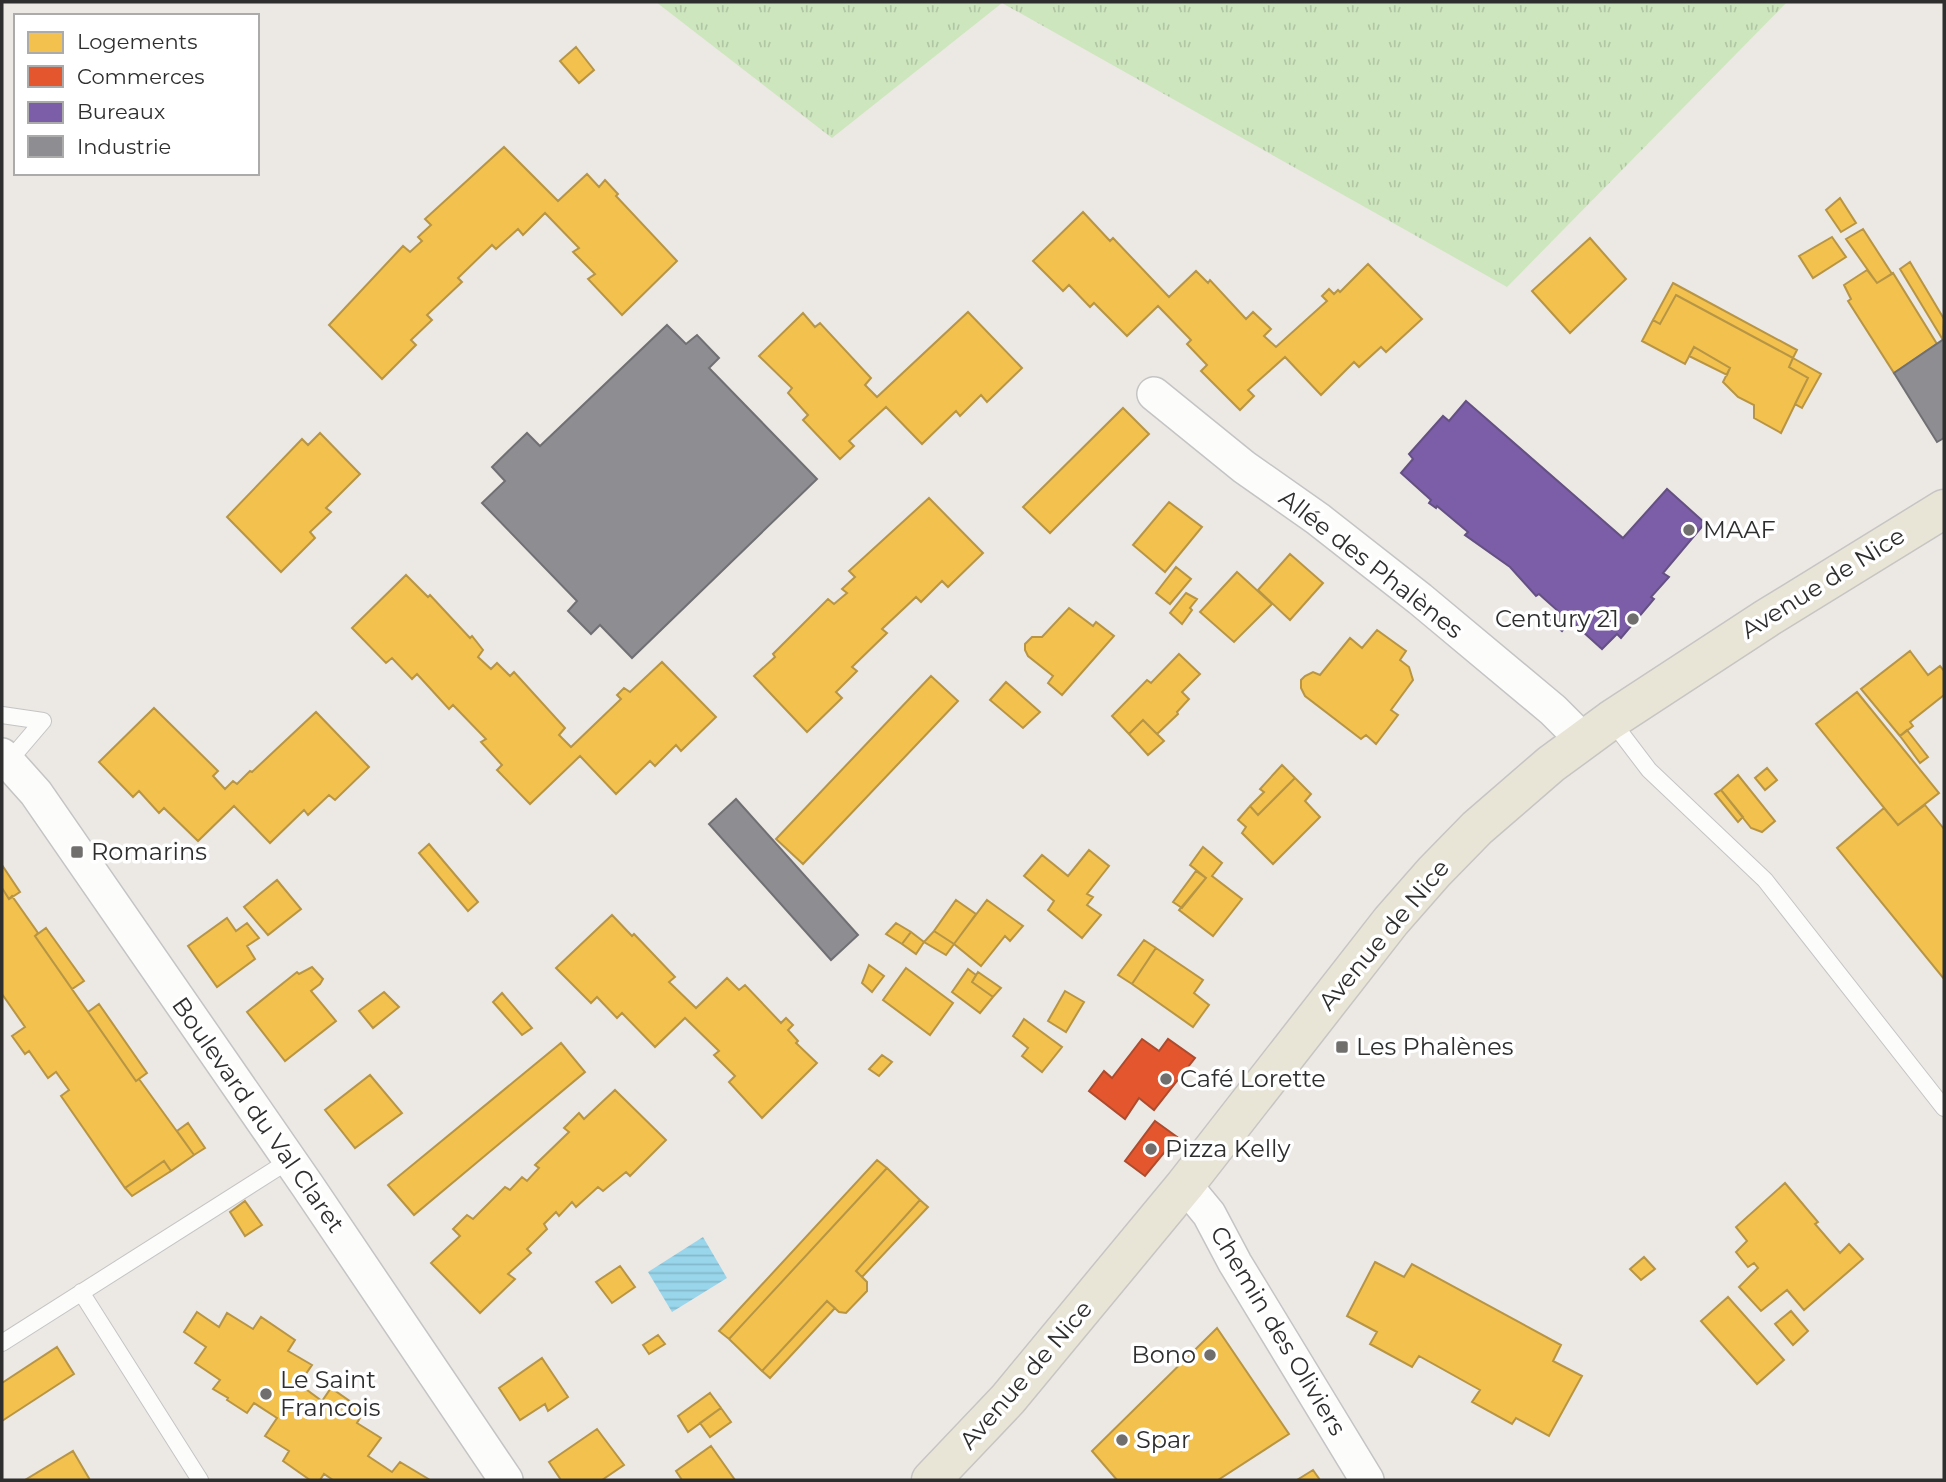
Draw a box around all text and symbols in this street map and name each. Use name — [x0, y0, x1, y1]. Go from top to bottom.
legend — [14, 14, 259, 175]
text: Logements — [77, 29, 197, 54]
text: Commerces — [77, 64, 205, 89]
text: Bureaux — [77, 99, 165, 124]
text: Industrie — [77, 134, 171, 159]
street label: Allée des Phalènes — [1274, 483, 1469, 644]
place label: MAAF — [1703, 515, 1776, 544]
street label: Avenue de Nice — [1735, 521, 1910, 645]
marker: MAAF — [1681, 522, 1697, 538]
place label: Century 21 — [1495, 604, 1619, 633]
marker: Century 21 — [1625, 611, 1641, 627]
place label: Romarins — [91, 837, 207, 866]
marker: Romarins — [69, 844, 85, 860]
street label: Avenue de Nice — [1312, 853, 1455, 1016]
street label: Boulevard du Val Claret — [166, 991, 351, 1238]
place label: Les Phalènes — [1356, 1032, 1513, 1061]
marker: Les Phalènes — [1334, 1039, 1350, 1055]
place label: Café Lorette — [1180, 1064, 1326, 1093]
marker: Café Lorette — [1158, 1071, 1174, 1087]
place label: Pizza Kelly — [1165, 1134, 1290, 1163]
marker: Pizza Kelly — [1143, 1141, 1159, 1157]
street label: Chemin des Oliviers — [1204, 1221, 1352, 1441]
street label: Avenue de Nice — [953, 1294, 1098, 1455]
place label: Bono — [1132, 1340, 1196, 1369]
marker: Bono — [1202, 1347, 1218, 1363]
place label: Le Saint Francois — [280, 1365, 381, 1422]
marker: Le Saint Francois — [258, 1386, 274, 1402]
place label: Spar — [1136, 1425, 1191, 1454]
marker: Spar — [1114, 1432, 1130, 1448]

